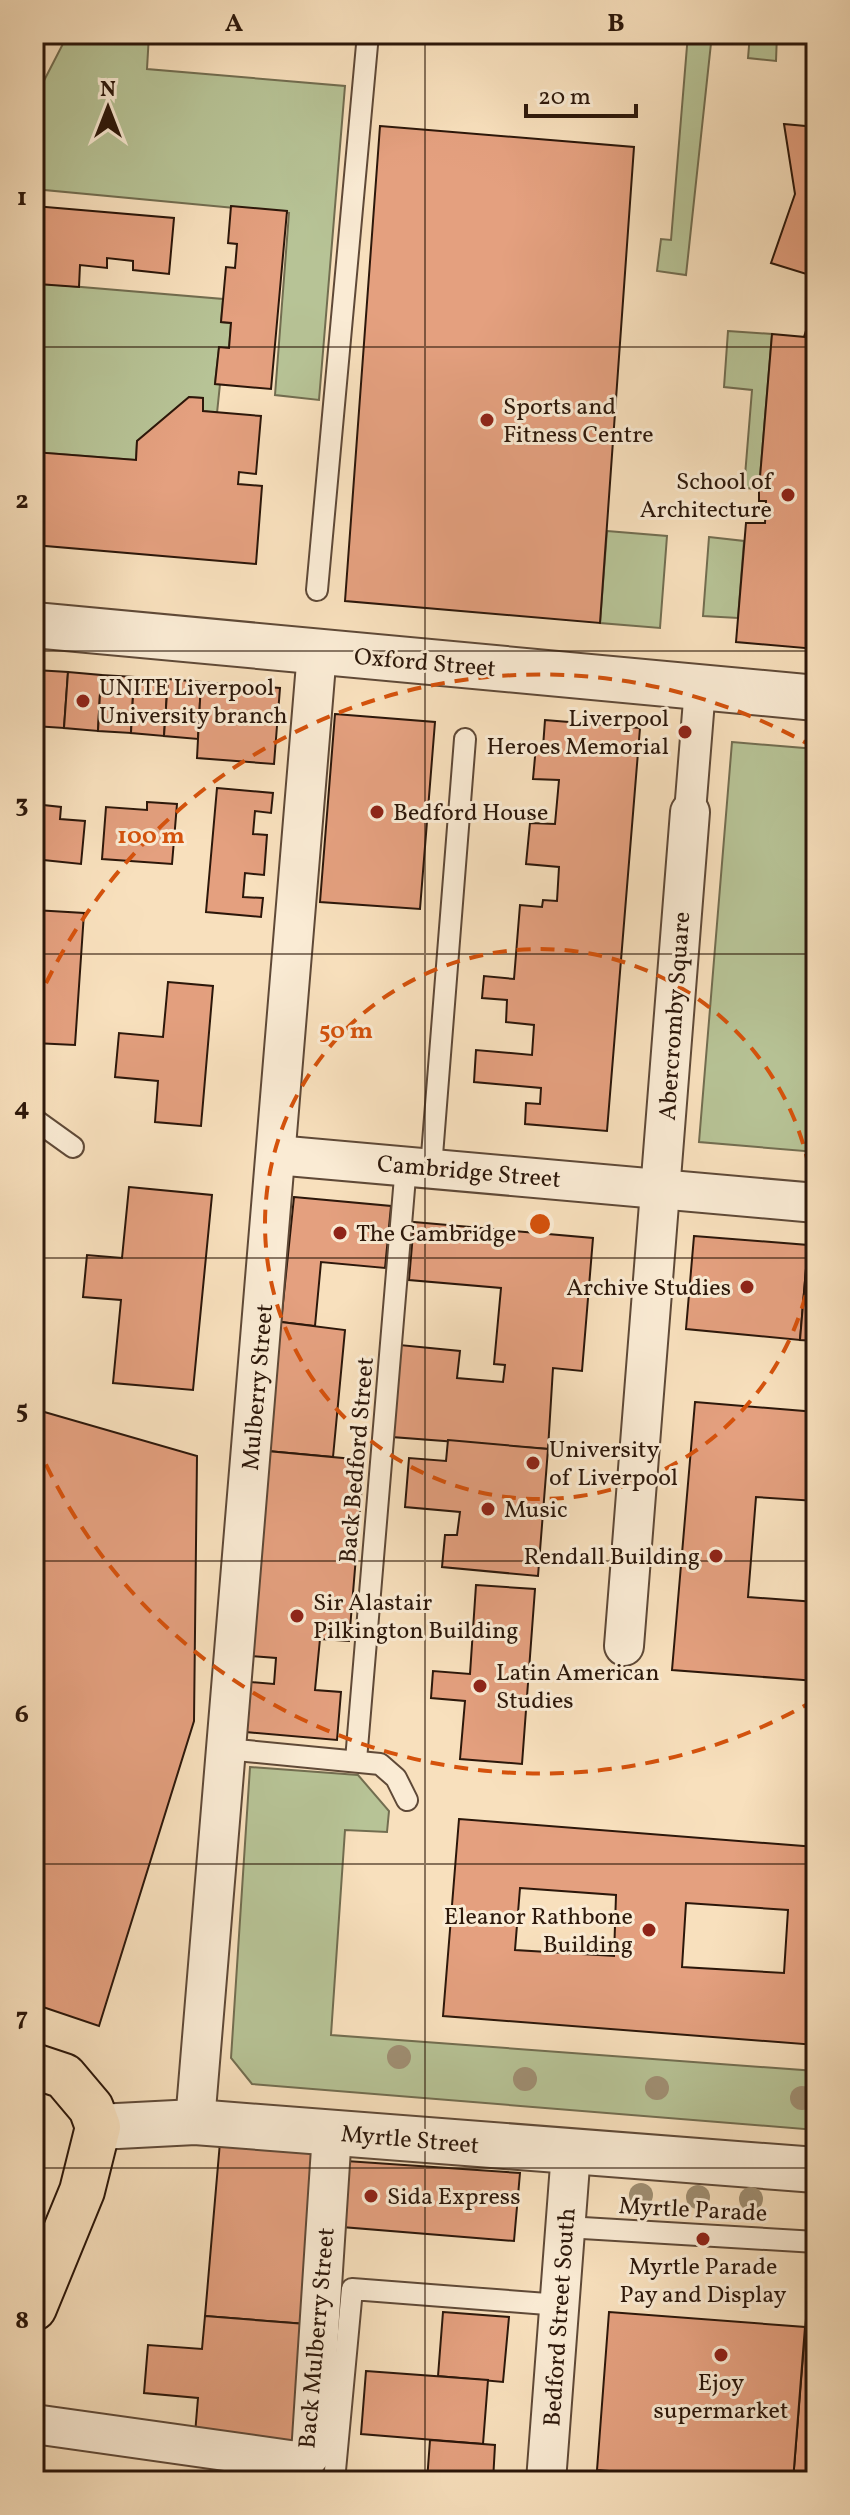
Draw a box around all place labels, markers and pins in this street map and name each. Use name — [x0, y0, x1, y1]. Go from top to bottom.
place label: Sports and Fitness Centre — [503, 391, 654, 453]
marker: Sports and Fitness Centre — [478, 411, 496, 429]
place label: School of Architecture — [640, 466, 775, 528]
marker: School of Architecture — [779, 486, 797, 504]
place label: UNITE Liverpool University branch — [99, 672, 288, 734]
marker: UNITE Liverpool University branch — [74, 692, 92, 710]
place label: Liverpool Heroes Memorial — [487, 703, 669, 765]
marker: Liverpool Heroes Memorial — [676, 723, 694, 741]
place label: Bedford House — [393, 797, 548, 831]
marker: Bedford House — [368, 803, 386, 821]
centre of rings — [526, 1210, 554, 1238]
place label: The Cambridge — [356, 1218, 517, 1252]
marker: The Cambridge — [331, 1224, 349, 1242]
place label: Archive Studies — [566, 1272, 731, 1306]
marker: Archive Studies — [738, 1278, 756, 1296]
place label: University of Liverpool — [549, 1434, 678, 1496]
marker: University of Liverpool — [524, 1454, 542, 1472]
place label: Music — [504, 1494, 568, 1528]
marker: Music — [479, 1500, 497, 1518]
place label: Rendall Building — [523, 1541, 700, 1575]
marker: Rendall Building — [707, 1547, 725, 1565]
place label: Sir Alastair Pilkington Building — [313, 1587, 519, 1649]
marker: Sir Alastair Pilkington Building — [288, 1607, 306, 1625]
place label: Latin American Studies — [496, 1657, 660, 1719]
marker: Latin American Studies — [471, 1677, 489, 1695]
place label: Eleanor Rathbone Building — [444, 1901, 633, 1963]
marker: Eleanor Rathbone Building — [640, 1921, 658, 1939]
place label: Sida Express — [387, 2181, 520, 2215]
marker: Sida Express — [362, 2187, 380, 2205]
marker: Myrtle Parade Pay and Display — [694, 2230, 712, 2248]
place label: Myrtle Parade Pay and Display — [620, 2251, 786, 2313]
marker: Ejoy supermarket — [712, 2346, 730, 2364]
place label: Ejoy supermarket — [654, 2367, 788, 2429]

